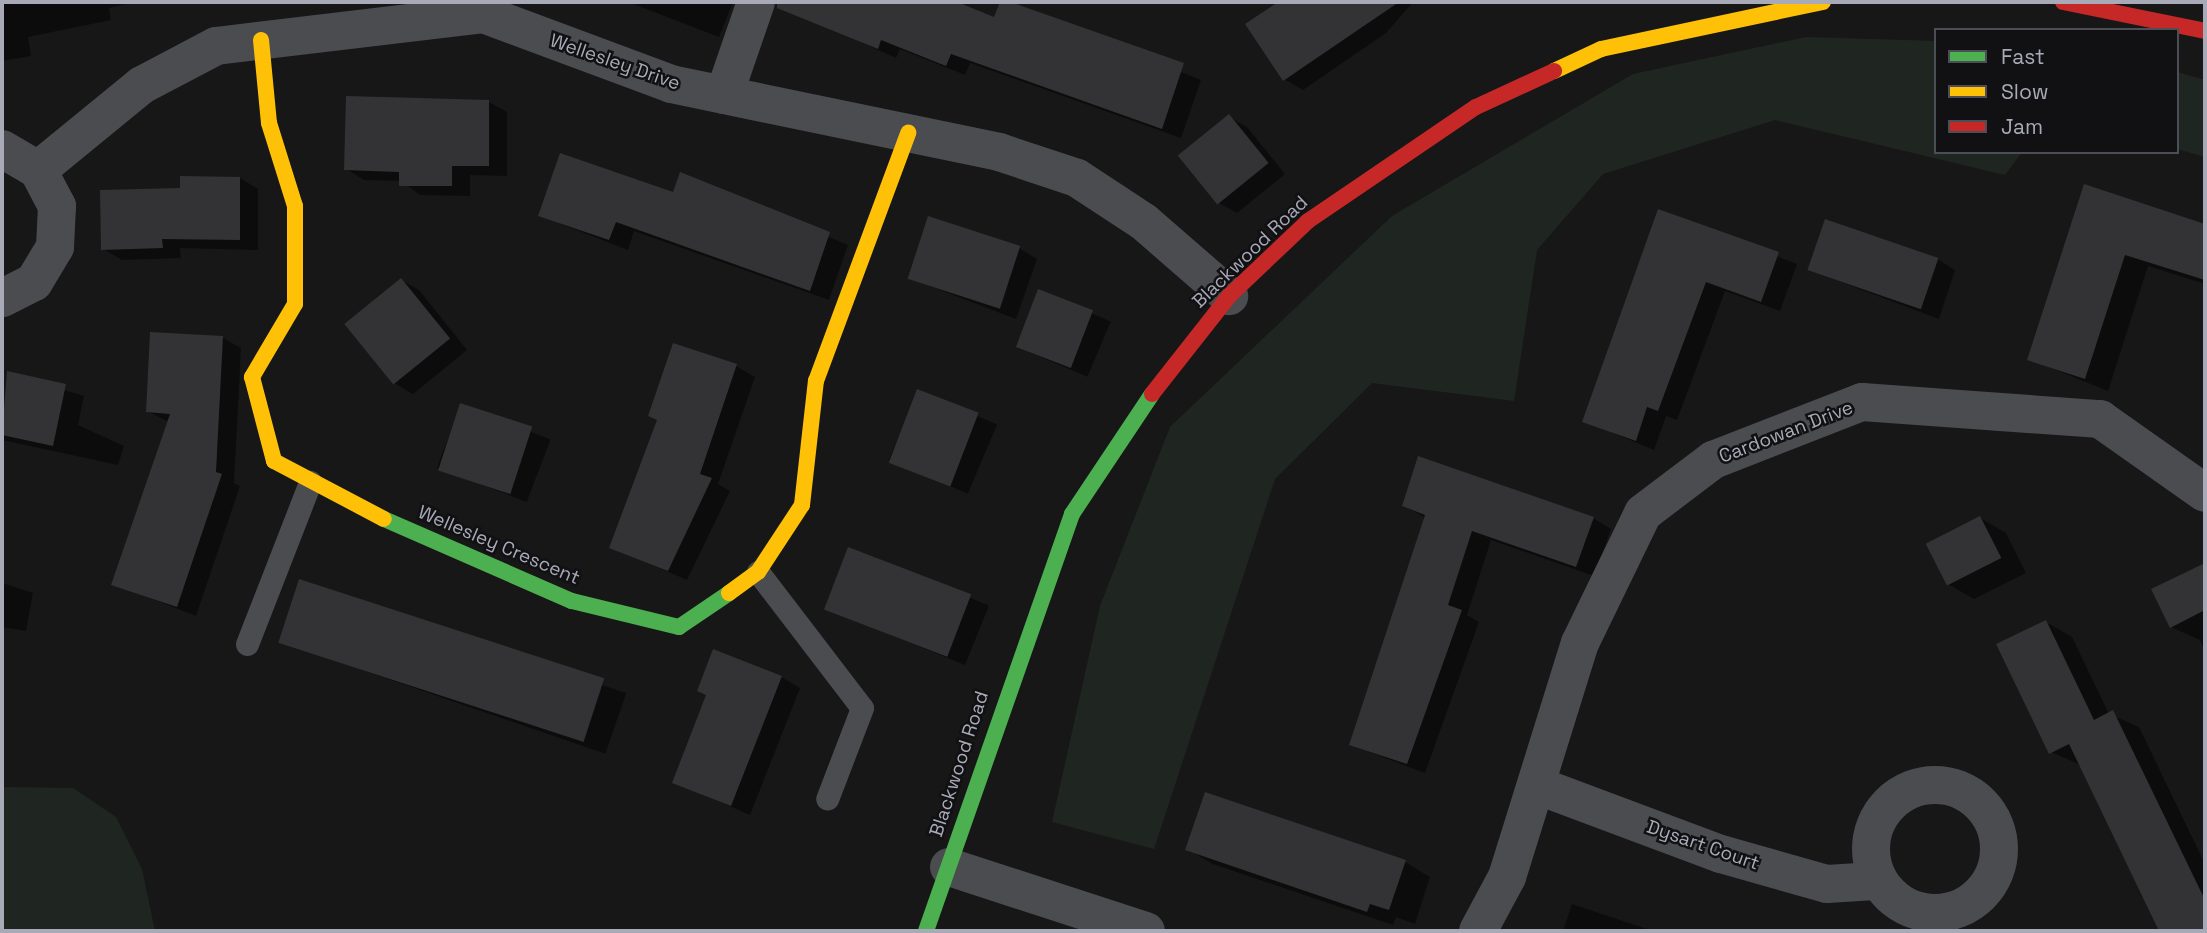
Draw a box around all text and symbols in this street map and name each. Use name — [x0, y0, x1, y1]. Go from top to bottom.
legend — [1934, 28, 2179, 154]
street label: Wellesley Drive — [547, 29, 683, 95]
text: Fast — [2001, 43, 2045, 70]
text: Slow — [2001, 78, 2049, 105]
text: Jam — [2001, 113, 2043, 140]
street label: Blackwood Road — [1188, 191, 1312, 313]
street label: Cardowan Drive — [1716, 396, 1856, 468]
street label: Wellesley Crescent — [415, 501, 583, 589]
street label: Blackwood Road — [925, 688, 993, 840]
street label: Dysart Court — [1644, 815, 1762, 875]

